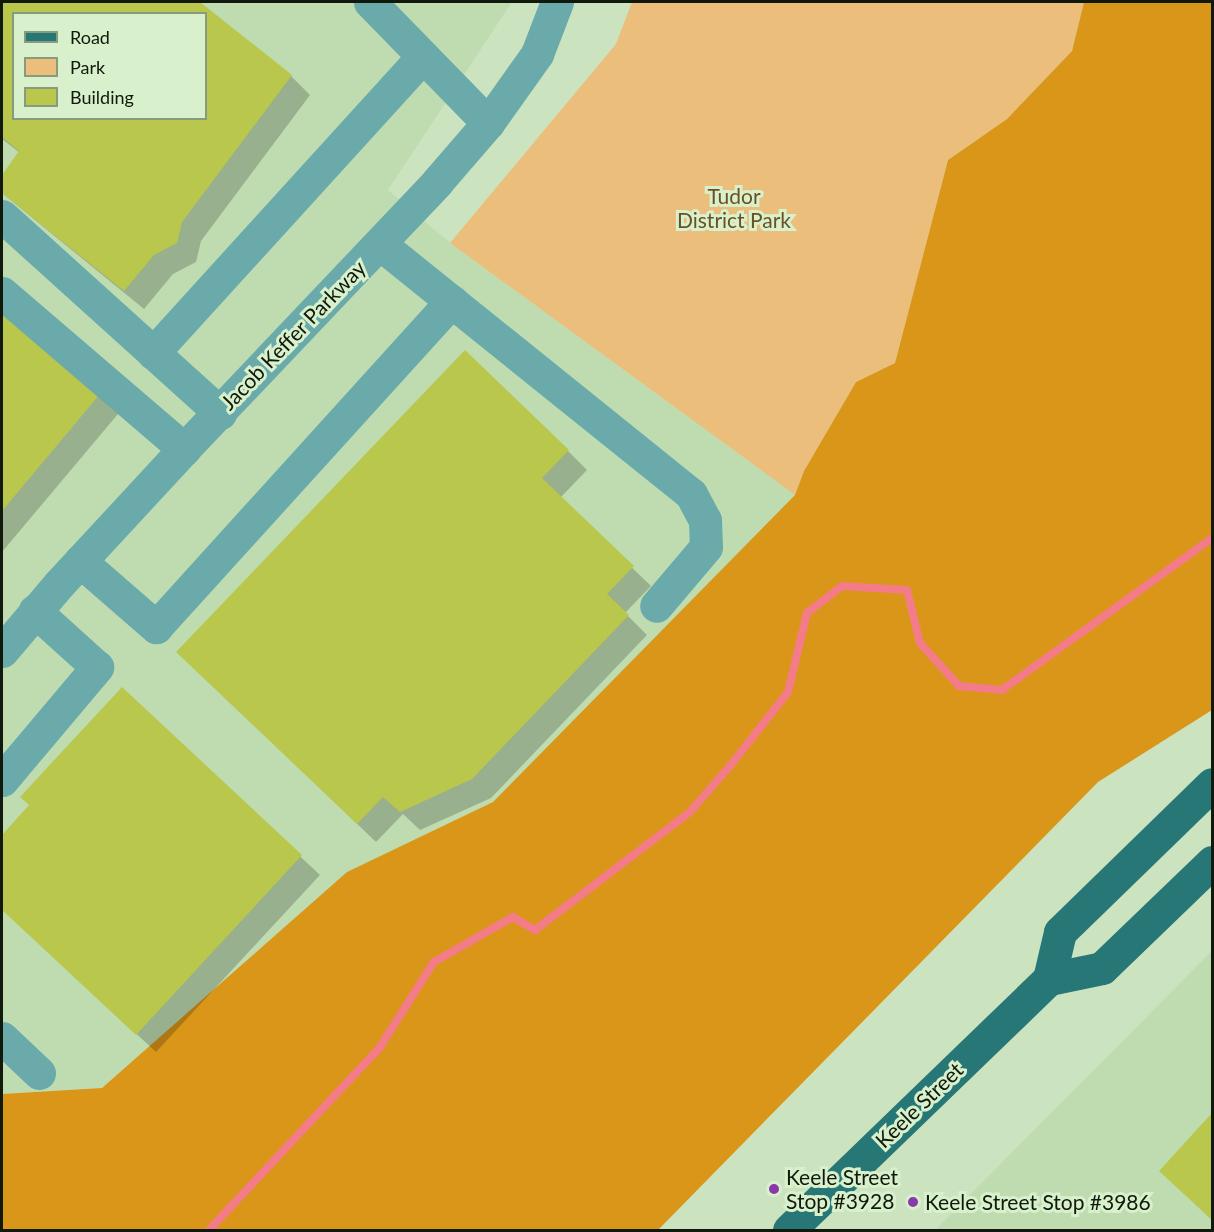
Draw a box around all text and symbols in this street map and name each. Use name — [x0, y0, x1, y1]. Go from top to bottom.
legend — [12, 12, 207, 120]
text: Road — [70, 26, 110, 48]
text: Park — [70, 56, 105, 78]
text: Building — [70, 86, 134, 108]
park label: Tudor District Park — [677, 183, 791, 233]
street label: Jacob Keffer Parkway — [215, 255, 371, 415]
street label: Keele Street — [870, 1057, 968, 1153]
place label: Keele Street Stop #3928 — [786, 1164, 898, 1214]
marker: Keele Street Stop #3928 — [767, 1182, 781, 1196]
place label: Keele Street Stop #3986 — [925, 1189, 1151, 1215]
marker: Keele Street Stop #3986 — [906, 1195, 920, 1209]

